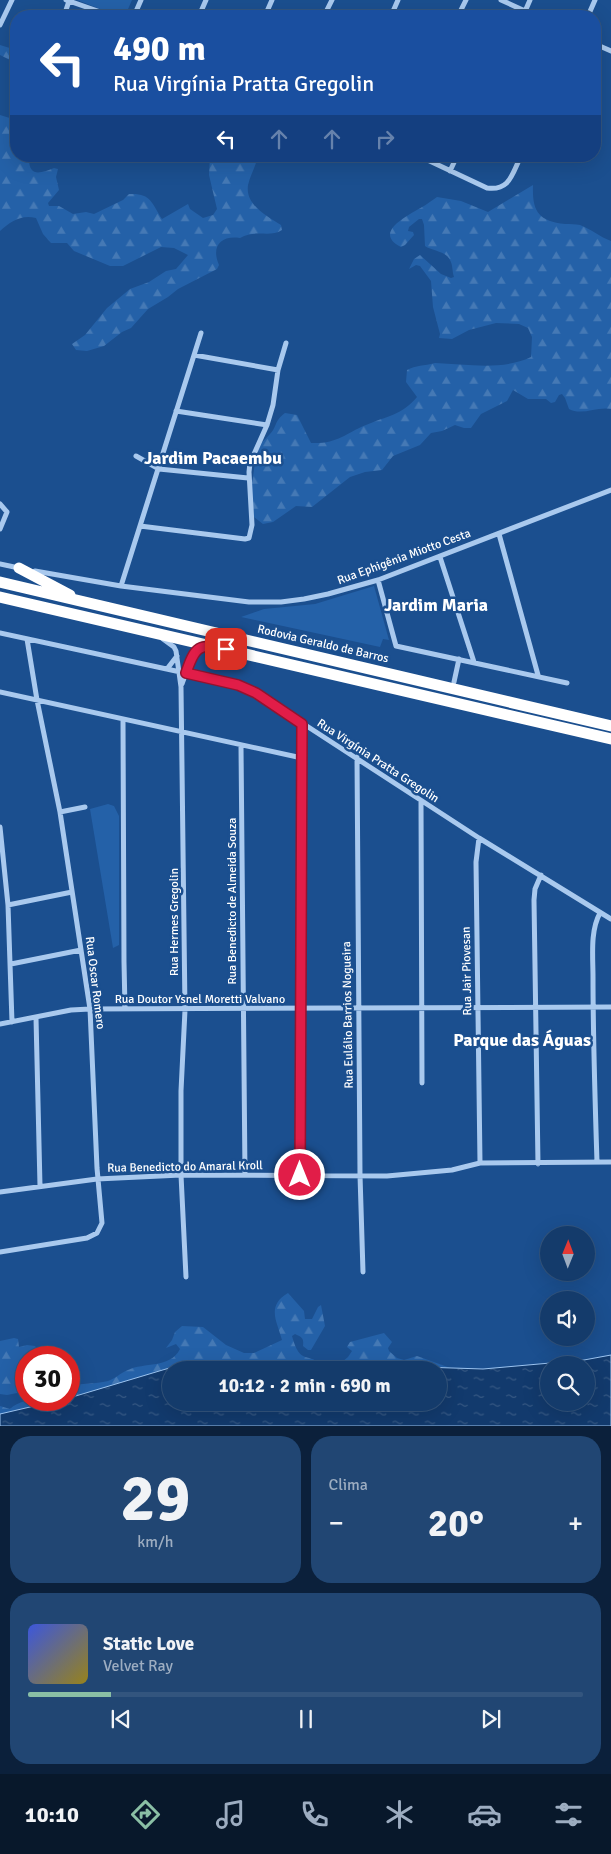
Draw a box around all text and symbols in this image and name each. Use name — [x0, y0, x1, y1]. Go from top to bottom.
text: 490 m — [113, 27, 206, 70]
icon: left — [30, 30, 95, 95]
text: Rua Virgínia Pratta Gregolin — [113, 70, 374, 97]
icon: left — [212, 125, 240, 153]
icon: ahead — [265, 125, 293, 153]
icon: ahead — [318, 125, 346, 153]
icon: right — [371, 125, 399, 153]
district label: Jardim Pacaembu — [144, 447, 282, 469]
street label: Rua Ephigênia Miotto Cesta — [335, 526, 473, 588]
district label: Jardim Maria — [384, 594, 488, 616]
street label: Rodovia Geraldo de Barros — [256, 622, 390, 666]
pin — [205, 628, 247, 670]
icon: arrive — [212, 635, 240, 663]
street label: Rua Virgínia Pratta Gregolin — [314, 716, 442, 806]
street label: Rua Benedicto de Almeida Souza — [225, 818, 240, 984]
street label: Rua Hermes Gregolin — [167, 868, 182, 976]
street label: Rua Jair Piovesan — [459, 926, 475, 1016]
street label: Rua Oscar Romero — [82, 936, 108, 1030]
street label: Rua Eulálio Barrios Nogueira — [339, 941, 357, 1089]
street label: Rua Doutor Ysnel Moretti Valvano — [115, 992, 285, 1007]
district label: Parque das Águas — [453, 1029, 591, 1051]
position arrow — [273, 1148, 325, 1200]
street label: Rua Benedicto do Amaral Kroll — [107, 1158, 263, 1176]
north arrow — [540, 1226, 595, 1281]
map controls — [540, 1226, 595, 1411]
button: sound — [540, 1291, 595, 1346]
speed limit sign: 30 — [15, 1346, 80, 1411]
button: search — [540, 1356, 595, 1411]
text: 10:12 · 2 min · 690 m — [218, 1374, 391, 1398]
text: 29 — [120, 1459, 190, 1539]
text: Clima — [329, 1475, 368, 1495]
text: 20° — [428, 1500, 484, 1547]
text: − — [329, 1506, 344, 1540]
text: + — [568, 1506, 583, 1540]
text: km/h — [137, 1532, 173, 1552]
text: Static Love — [103, 1632, 194, 1656]
text: Velvet Ray — [103, 1656, 173, 1676]
icon: previous — [107, 1705, 135, 1733]
icon: pause — [292, 1705, 320, 1733]
icon: next — [477, 1705, 505, 1733]
icon: directions — [128, 1797, 163, 1832]
icon: music — [213, 1797, 248, 1832]
icon: phone — [297, 1797, 332, 1832]
icon: climate — [382, 1797, 417, 1832]
icon: car — [467, 1797, 502, 1832]
icon: filters — [551, 1797, 586, 1832]
text: 10:10 — [25, 1801, 79, 1828]

